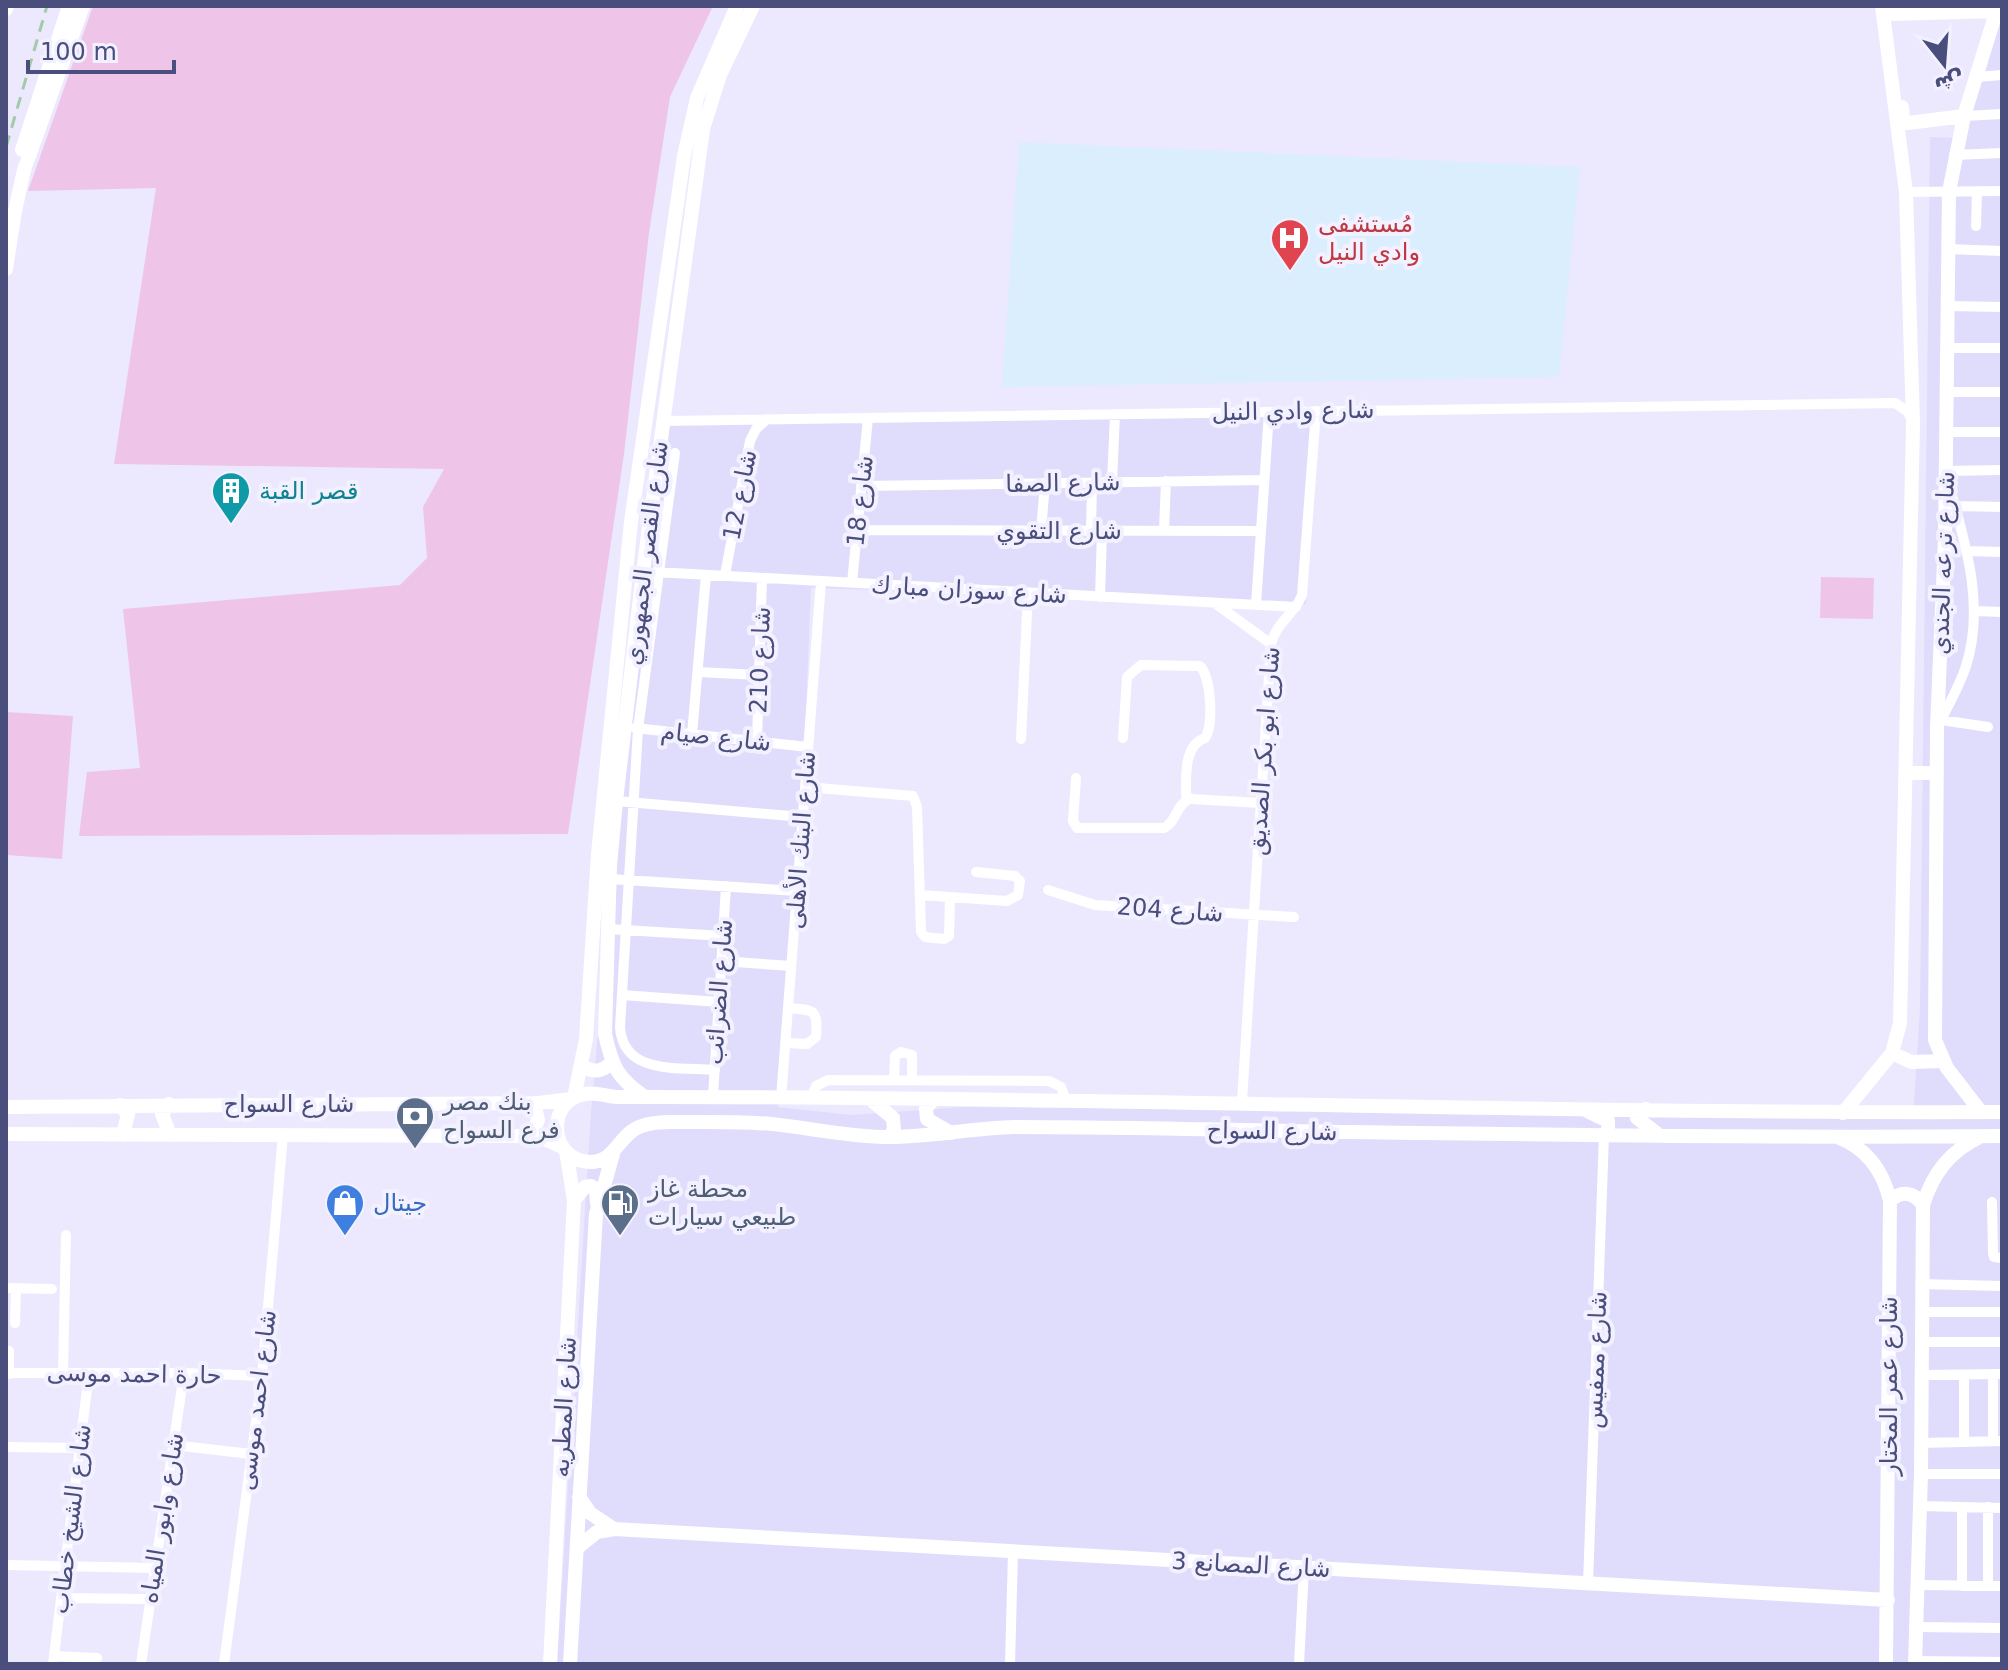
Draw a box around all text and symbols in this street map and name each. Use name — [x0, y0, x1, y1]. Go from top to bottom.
scale bar — [28, 24, 174, 74]
north arrow — [1904, 24, 1984, 104]
text: 100 m — [40, 38, 117, 66]
text: ش — [1932, 66, 1968, 99]
place label: مُستشفى وادي النيل — [1318, 210, 1420, 266]
hospital icon: مُستشفى وادي النيل — [1269, 217, 1311, 272]
street label: شارع وادي النيل — [1211, 396, 1375, 426]
street label: شارع القصر الجمهوري — [618, 439, 674, 667]
street label: شارع 12 — [718, 447, 762, 543]
street label: شارع 18 — [841, 454, 879, 548]
street label: شارع الصفا — [1005, 468, 1121, 498]
building icon: قصر القبة — [210, 470, 252, 525]
street label: شارع ترعه الجندي — [1926, 471, 1960, 655]
place label: قصر القبة — [259, 477, 358, 505]
street label: شارع التقوي — [996, 517, 1122, 545]
street label: شارع سوزان مبارك — [871, 571, 1067, 609]
street label: شارع 210 — [744, 606, 776, 714]
street label: شارع ابو بكر الصديق — [1243, 646, 1285, 856]
street label: شارع صيام — [659, 717, 773, 757]
street label: شارع البنك الأهلى — [780, 750, 821, 930]
street label: شارع 204 — [1116, 892, 1224, 928]
street label: شارع الضرائب — [700, 918, 738, 1066]
place label: بنك مصر فرع السواح — [442, 1088, 560, 1144]
street label: شارع السواح — [224, 1090, 354, 1118]
bank icon: بنك مصر فرع السواح — [394, 1095, 436, 1150]
street label: شارع السواح — [1206, 1116, 1338, 1146]
place label: محطة غاز طبيعي سيارات — [647, 1175, 796, 1231]
shop icon: جيتال — [324, 1182, 366, 1237]
fuel station icon: محطة غاز طبيعي سيارات — [599, 1182, 641, 1237]
place label: جيتال — [373, 1189, 427, 1217]
street label: شارع ممفيس — [1580, 1291, 1612, 1429]
street label: شارع عمر المختار — [1875, 1296, 1903, 1477]
street label: شارع احمد موسى — [232, 1308, 282, 1492]
street label: شارع المطريه — [546, 1336, 582, 1478]
street label: حارة احمد موسى — [46, 1358, 222, 1390]
street label: شارع الشيخ خطاب — [45, 1422, 97, 1616]
street label: شارع وابور المياه — [135, 1431, 189, 1605]
street label: شارع المصانع 3 — [1171, 1547, 1331, 1583]

